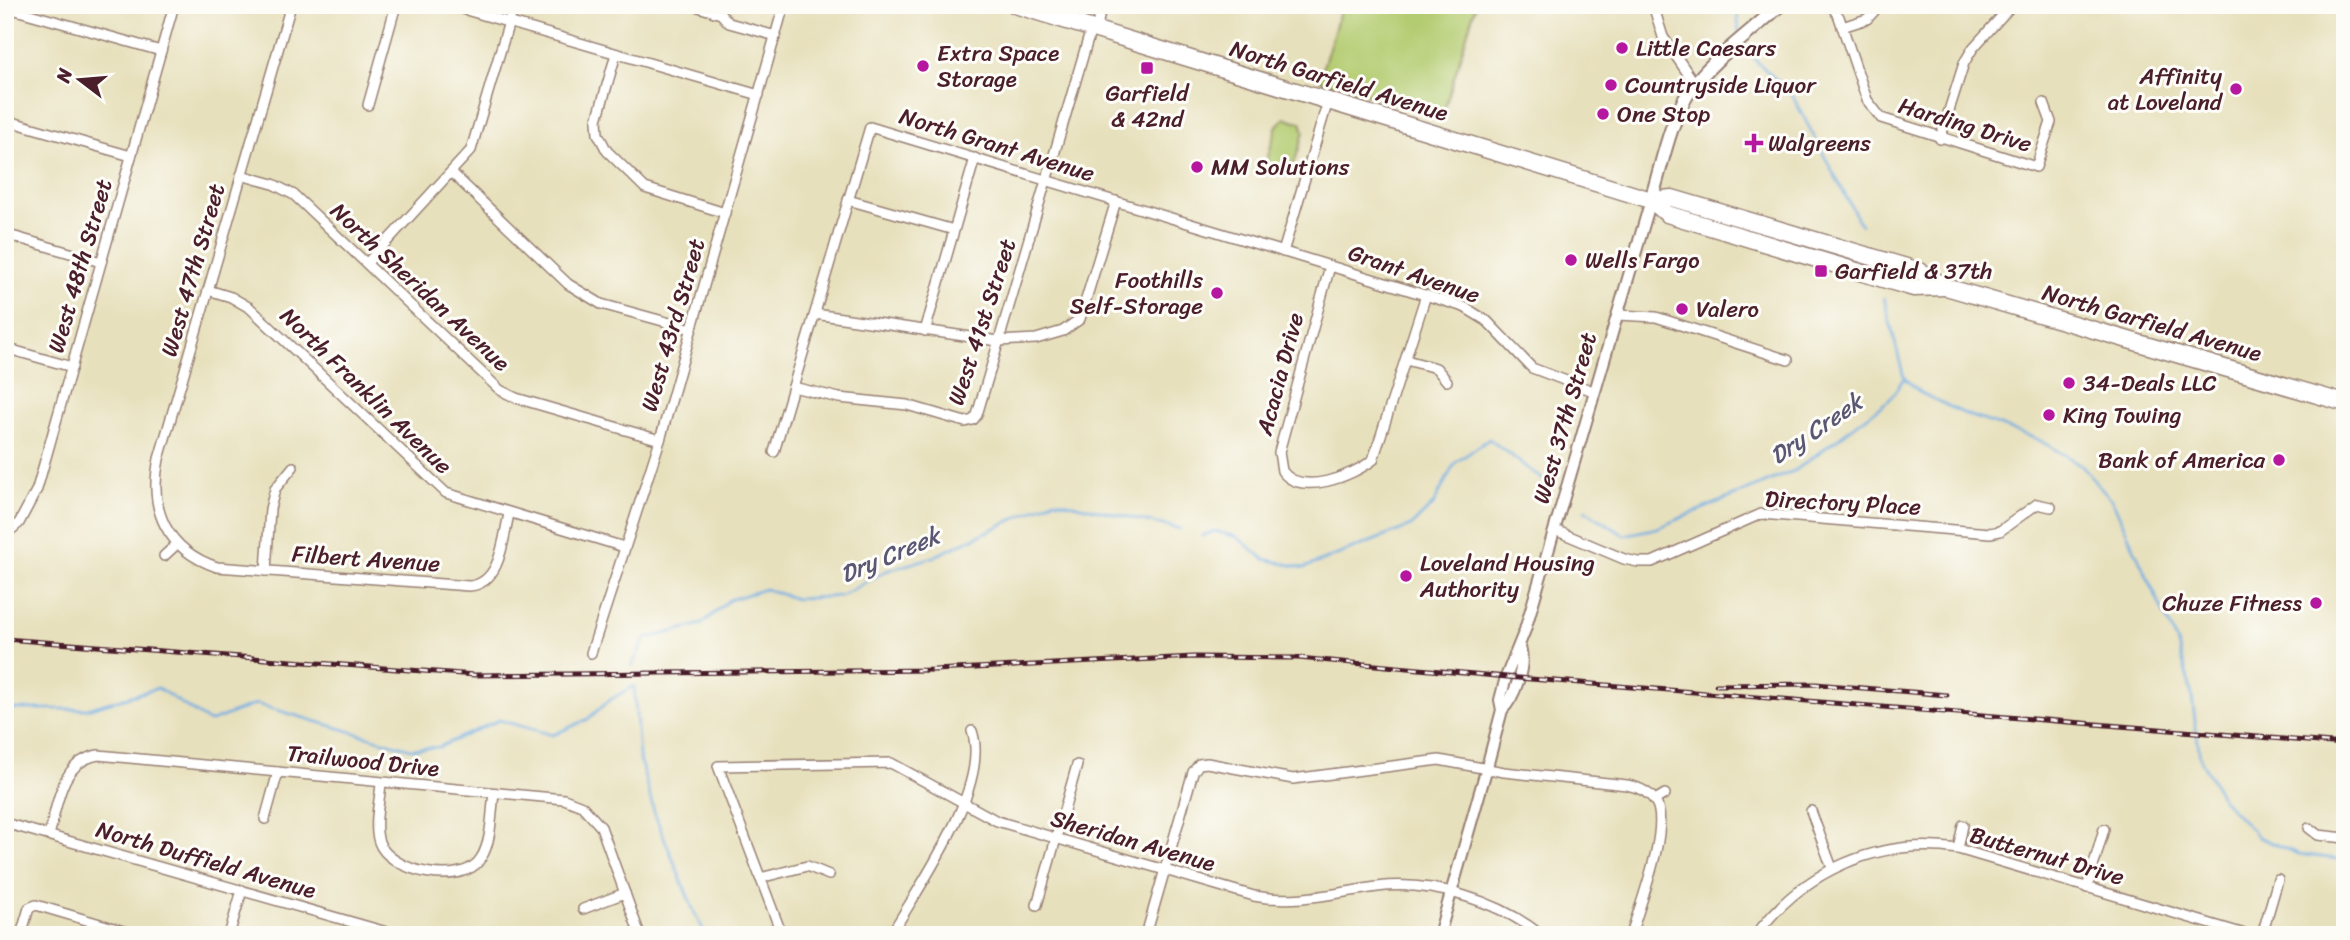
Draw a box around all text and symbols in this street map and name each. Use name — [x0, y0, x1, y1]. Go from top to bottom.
street label: North Garfield Avenue — [1225, 28, 1453, 134]
place label: Little Caesars — [1636, 28, 1777, 69]
place label: Extra Space Storage — [937, 33, 1059, 100]
marker: Little Caesars — [1614, 40, 1630, 56]
north arrow — [46, 46, 116, 116]
place label: Affinity at Loveland — [2108, 56, 2224, 123]
marker: Extra Space Storage — [915, 58, 931, 74]
marker: Garfield & 42nd — [1139, 60, 1155, 76]
text: N — [46, 64, 82, 87]
place label: Countryside Liquor — [1625, 65, 1817, 106]
place label: Garfield & 42nd — [1106, 73, 1190, 140]
marker: Countryside Liquor — [1603, 77, 1619, 93]
marker: Affinity at Loveland — [2228, 81, 2244, 97]
street label: Harding Drive — [1893, 85, 2037, 165]
place label: One Stop — [1617, 94, 1710, 135]
street label: North Grant Avenue — [894, 96, 1100, 194]
marker: One Stop — [1595, 106, 1611, 122]
place label: Walgreens — [1768, 123, 1871, 164]
marker: Walgreens — [1746, 135, 1762, 151]
place label: MM Solutions — [1211, 147, 1350, 188]
marker: MM Solutions — [1189, 159, 1205, 175]
street label: West 48th Street — [36, 174, 124, 358]
street label: West 47th Street — [149, 179, 237, 361]
street label: North Sheridan Avenue — [320, 192, 520, 382]
street label: Grant Avenue — [1343, 232, 1486, 316]
street label: West 41st Street — [936, 233, 1028, 411]
street label: West 43rd Street — [629, 234, 717, 416]
place label: Wells Fargo — [1585, 240, 1700, 281]
place label: Garfield & 37th — [1835, 251, 1992, 292]
marker: Wells Fargo — [1563, 252, 1579, 268]
place label: Foothills Self-Storage — [1070, 260, 1203, 327]
marker: Garfield & 37th — [1813, 263, 1829, 279]
street label: North Garfield Avenue — [2037, 272, 2267, 374]
marker: Foothills Self-Storage — [1209, 285, 1225, 301]
place label: Valero — [1696, 289, 1759, 330]
street label: North Franklin Avenue — [270, 297, 462, 485]
marker: Valero — [1674, 301, 1690, 317]
street label: Acacia Drive — [1244, 308, 1316, 441]
street label: West 37th Street — [1521, 327, 1609, 509]
place label: 34-Deals LLC — [2083, 363, 2217, 404]
marker: 34-Deals LLC — [2061, 375, 2077, 391]
water label: Dry Creek — [1761, 380, 1874, 476]
place label: King Towing — [2063, 395, 2182, 436]
marker: King Towing — [2041, 407, 2057, 423]
place label: Bank of America — [2098, 440, 2265, 481]
marker: Bank of America — [2271, 452, 2287, 468]
street label: Directory Place — [1764, 478, 1922, 528]
water label: Dry Creek — [833, 514, 950, 595]
street label: Filbert Avenue — [290, 533, 442, 585]
place label: Loveland Housing Authority — [1419, 543, 1595, 610]
marker: Loveland Housing Authority — [1398, 568, 1414, 584]
place label: Chuze Fitness — [2162, 583, 2303, 624]
marker: Chuze Fitness — [2308, 595, 2324, 611]
street label: Trailwood Drive — [285, 733, 441, 789]
street label: Sheridan Avenue — [1046, 798, 1220, 884]
street label: North Duffield Avenue — [91, 809, 321, 911]
street label: Butternut Drive — [1965, 814, 2129, 898]

